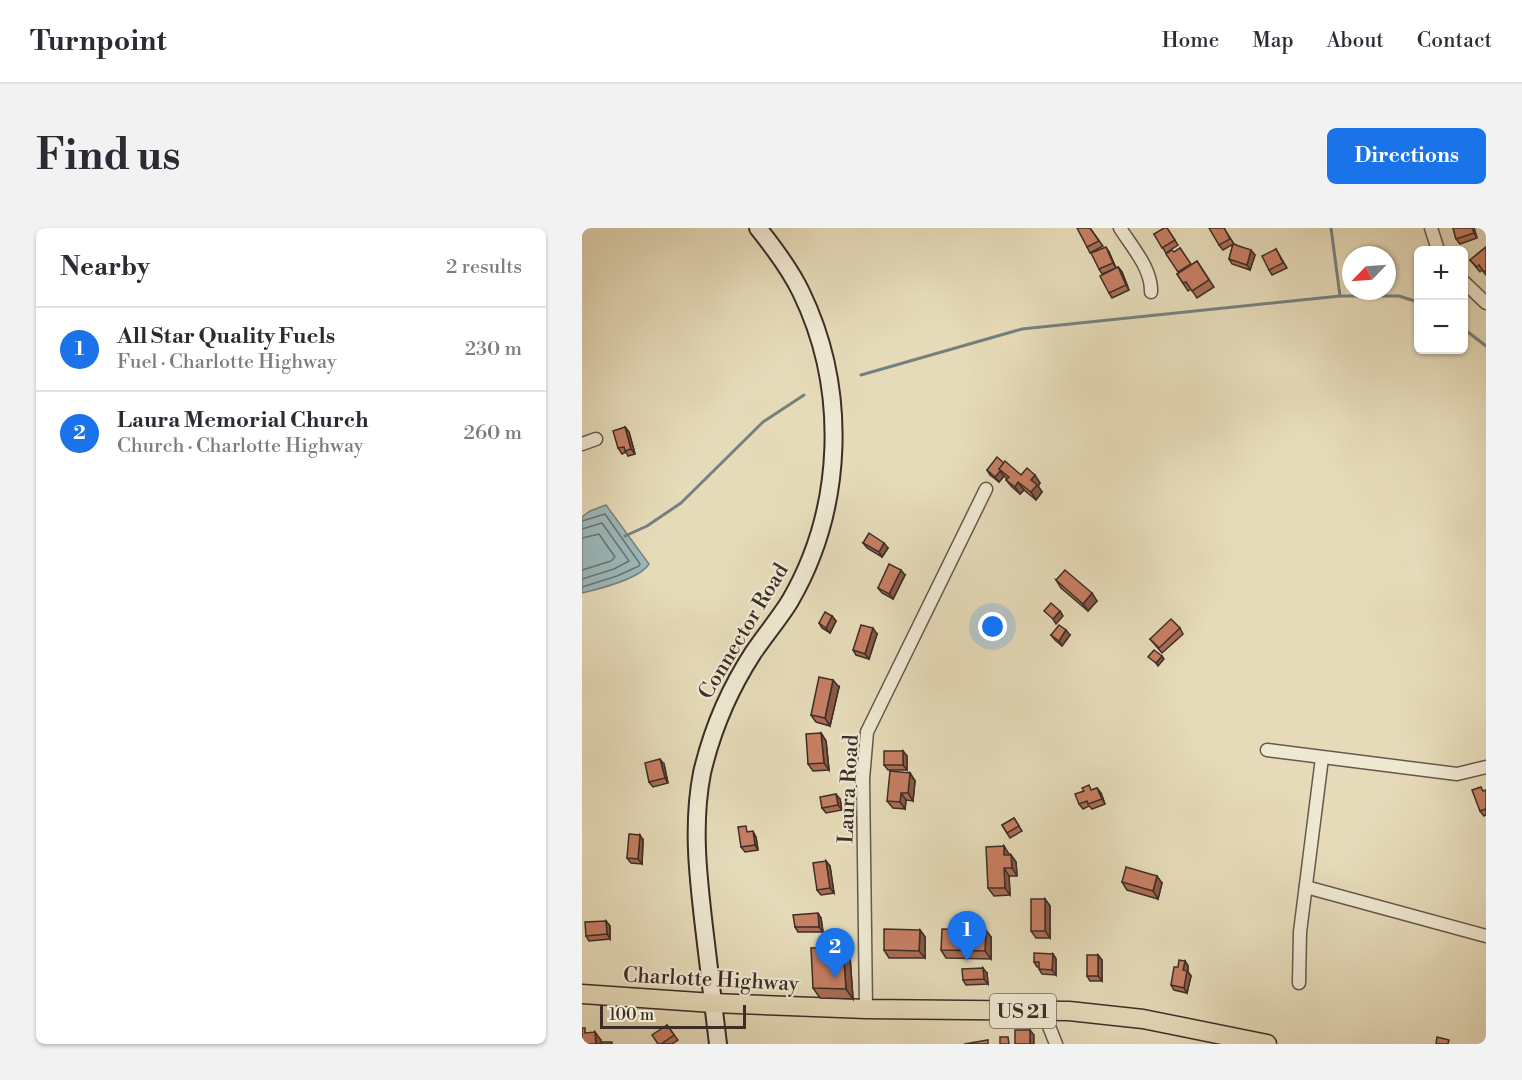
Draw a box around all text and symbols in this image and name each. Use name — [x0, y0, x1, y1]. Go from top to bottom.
text: Turnpoint — [30, 24, 166, 59]
text: Home — [1162, 28, 1219, 54]
text: Map — [1252, 28, 1294, 54]
text: About — [1327, 28, 1384, 54]
text: Contact — [1417, 28, 1492, 54]
button: Directions — [1327, 128, 1486, 184]
text: Find us — [36, 130, 180, 183]
north arrow — [1342, 246, 1396, 300]
map controls — [1414, 246, 1468, 354]
button: + — [1414, 246, 1468, 300]
text: Nearby — [60, 251, 150, 283]
text: 2 results — [446, 255, 522, 280]
button: − — [1414, 300, 1468, 354]
text: All Star Quality Fuels — [117, 323, 335, 350]
text: 1 — [75, 337, 84, 362]
text: 230 m — [465, 337, 522, 362]
text: Fuel · Charlotte Highway — [117, 350, 337, 375]
text: Laura Memorial Church — [117, 407, 369, 434]
text: 2 — [73, 421, 86, 446]
text: 260 m — [464, 421, 522, 446]
text: Church · Charlotte Highway — [117, 434, 364, 459]
street label: Connector Road — [693, 559, 795, 704]
your location — [978, 612, 1007, 641]
street label: Laura Road — [833, 734, 865, 844]
pin: 1 — [948, 912, 986, 961]
pin: 2 — [816, 928, 854, 978]
street label: Charlotte Highway — [622, 962, 800, 998]
road number: US 21 — [990, 994, 1056, 1028]
scale bar — [600, 1002, 746, 1030]
text: 100 m — [609, 1005, 654, 1025]

